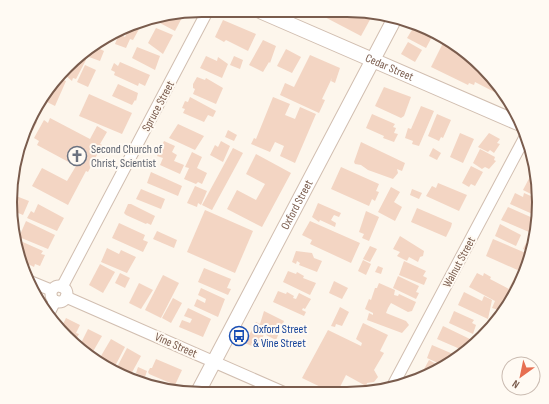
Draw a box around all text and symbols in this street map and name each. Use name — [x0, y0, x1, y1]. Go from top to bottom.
street label: Cedar Street — [363, 51, 416, 85]
street label: Spruce Street — [139, 78, 178, 134]
place label: Second Church of Christ, Scientist — [91, 142, 163, 171]
church icon: Second Church of Christ, Scientist — [66, 145, 88, 167]
street label: Oxford Street — [278, 177, 317, 232]
street label: Walnut Street — [440, 234, 479, 290]
place label: Oxford Street & Vine Street — [253, 322, 307, 351]
bus stop icon: Oxford Street & Vine Street — [228, 325, 250, 347]
street label: Vine Street — [152, 329, 200, 362]
north arrow — [501, 356, 541, 396]
text: N — [510, 377, 522, 391]

